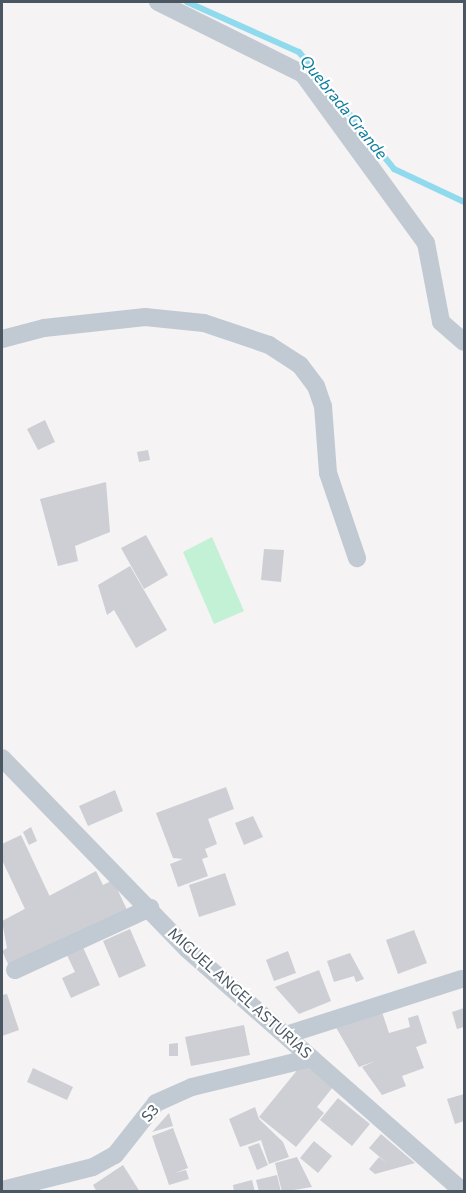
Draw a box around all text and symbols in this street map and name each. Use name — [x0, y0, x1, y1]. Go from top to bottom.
water label: Quebrada Grande — [296, 51, 392, 163]
street label: MIGUEL ANGEL ASTURIAS — [165, 924, 315, 1062]
street label: S3 — [138, 1101, 162, 1125]

